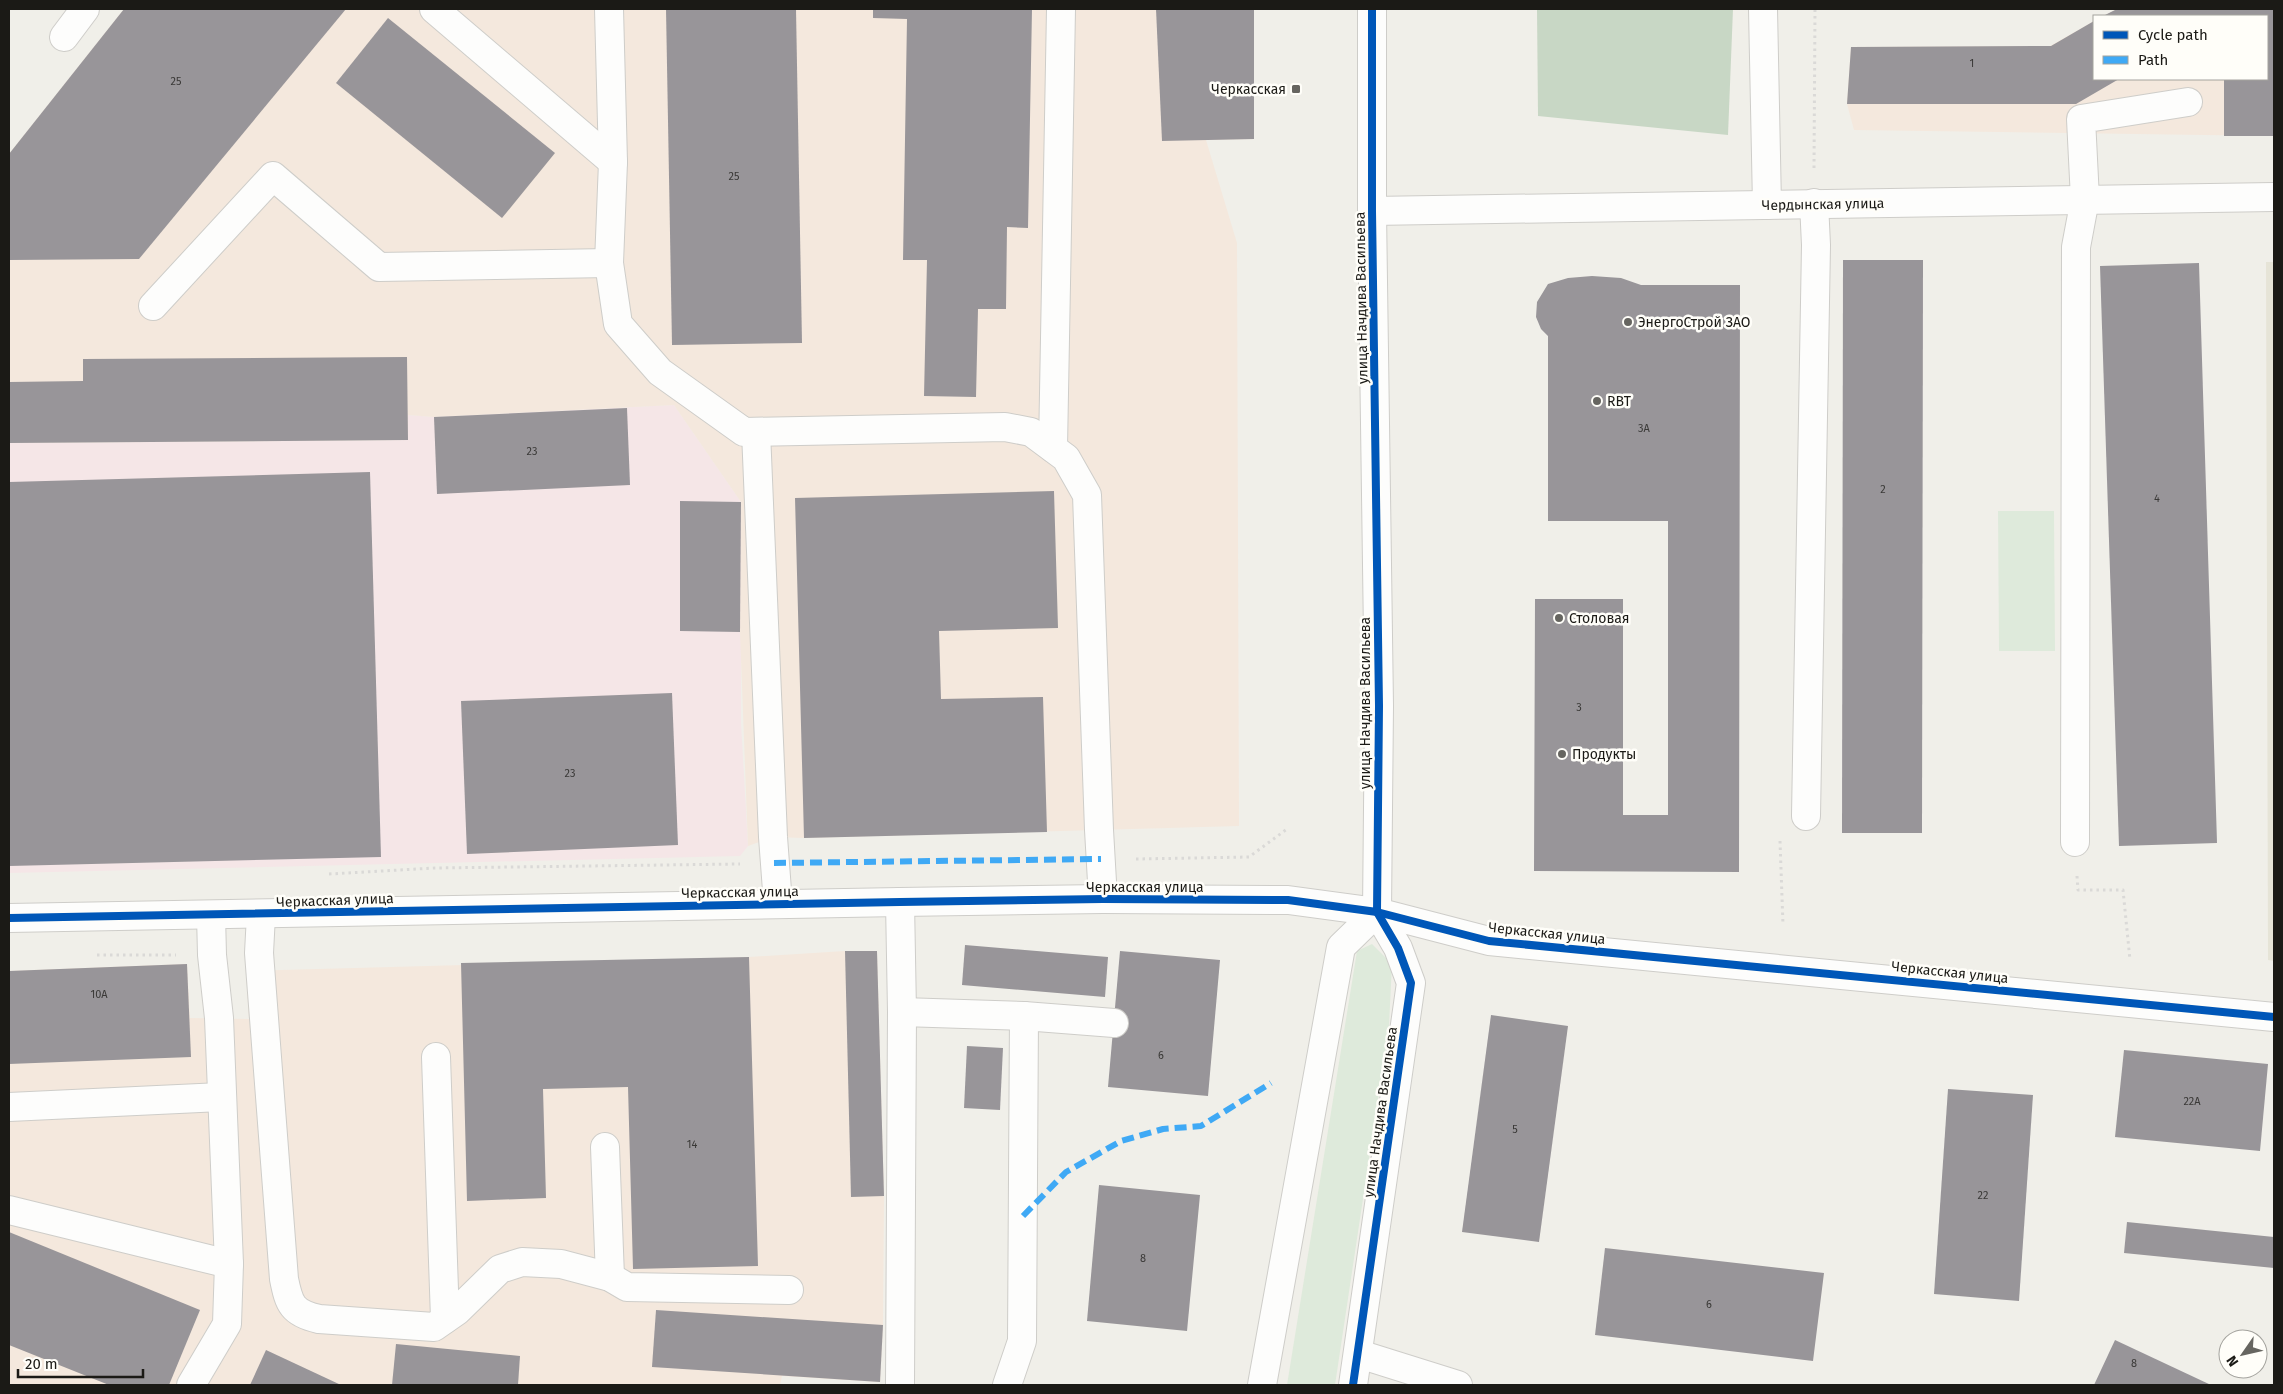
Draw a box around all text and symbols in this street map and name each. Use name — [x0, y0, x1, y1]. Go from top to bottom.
legend — [2093, 15, 2268, 80]
text: Cycle path — [2138, 26, 2208, 44]
text: Path — [2138, 51, 2168, 69]
house number: 1 — [1970, 57, 1974, 70]
house number: 25 — [171, 75, 182, 88]
place label: Черкасская — [1211, 81, 1286, 98]
marker: Черкасская — [1290, 83, 1302, 95]
house number: 25 — [729, 170, 740, 183]
street label: Чердынская улица — [1762, 195, 1884, 214]
street label: улица Начдива Васильева — [1351, 212, 1372, 384]
place label: ЭнергоСтрой ЗАО — [1638, 314, 1750, 331]
marker: ЭнергоСтрой ЗАО — [1622, 316, 1634, 328]
place label: RBT — [1607, 393, 1632, 410]
marker: RBT — [1591, 395, 1603, 407]
house number: 3А — [1638, 422, 1651, 435]
house number: 23 — [527, 445, 537, 458]
house number: 2 — [1880, 483, 1886, 496]
house number: 4 — [2154, 492, 2160, 505]
place label: Столовая — [1569, 610, 1629, 627]
marker: Столовая — [1553, 612, 1565, 624]
street label: улица Начдива Васильева — [1357, 617, 1374, 789]
house number: 3 — [1576, 701, 1582, 714]
place label: Продукты — [1572, 746, 1636, 763]
marker: Продукты — [1556, 748, 1568, 760]
house number: 23 — [565, 767, 575, 780]
street label: Черкасская улица — [1086, 879, 1204, 896]
street label: Черкасская улица — [681, 883, 799, 902]
street label: Черкасская улица — [276, 890, 394, 911]
street label: Черкасская улица — [1488, 919, 1606, 948]
street label: Черкасская улица — [1891, 958, 2009, 987]
house number: 10А — [90, 988, 108, 1001]
street label: улица Начдива Васильева — [1360, 1026, 1401, 1199]
house number: 6 — [1158, 1049, 1164, 1062]
house number: 22А — [2183, 1095, 2201, 1108]
house number: 5 — [1512, 1123, 1518, 1136]
house number: 14 — [687, 1138, 697, 1151]
house number: 22 — [1978, 1189, 1988, 1202]
house number: 8 — [1140, 1252, 1146, 1265]
house number: 6 — [1706, 1298, 1712, 1311]
north arrow — [2218, 1329, 2268, 1379]
scale bar — [18, 1346, 142, 1378]
text: N — [2223, 1352, 2242, 1370]
text: 20 m — [25, 1355, 58, 1373]
house number: 8 — [2131, 1357, 2137, 1370]

